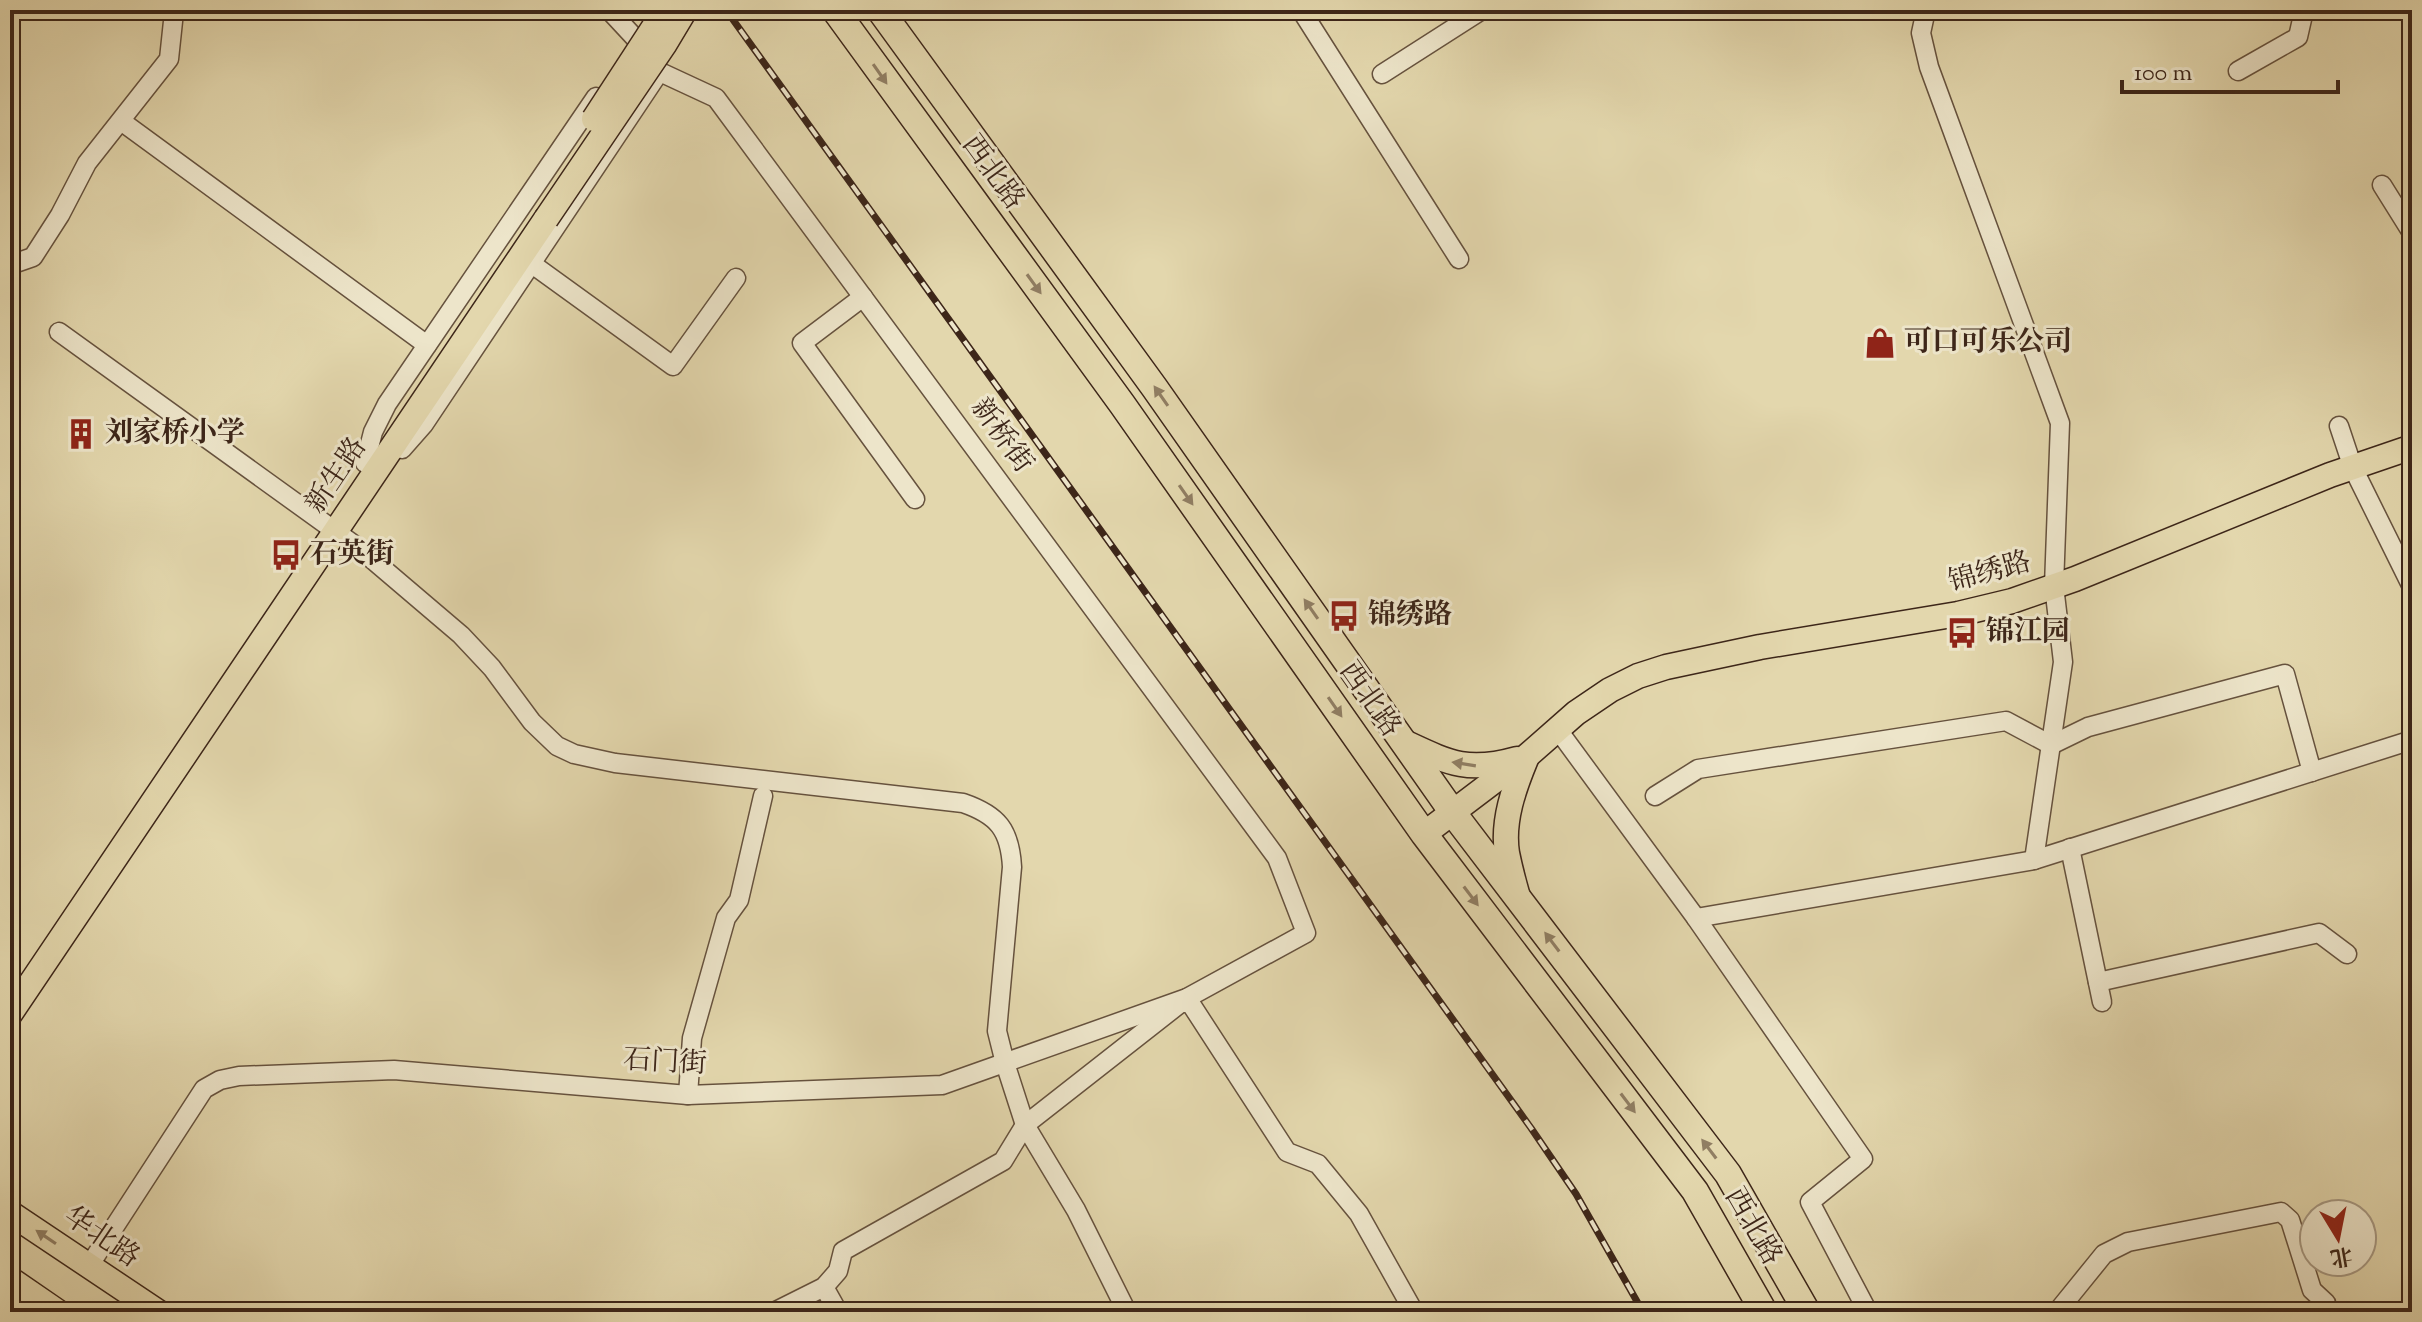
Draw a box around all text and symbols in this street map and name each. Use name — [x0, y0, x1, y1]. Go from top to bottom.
scale bar — [2122, 44, 2338, 94]
text: 100 m — [2134, 57, 2192, 91]
one-way arrow — [872, 63, 887, 84]
street label: 西北路 — [951, 127, 1033, 219]
one-way arrow — [1025, 273, 1041, 294]
place label: 可口可乐公司 — [1904, 323, 2072, 363]
shop icon: 可口可乐公司 — [1863, 326, 1897, 360]
one-way arrow — [1154, 386, 1169, 407]
street label: 新桥街 — [960, 390, 1042, 482]
place label: 刘家桥小学 — [105, 414, 245, 454]
building icon: 刘家桥小学 — [64, 417, 98, 451]
street label: 新生路 — [297, 430, 377, 522]
one-way arrow — [1177, 484, 1193, 505]
place label: 石英街 — [310, 535, 394, 575]
bus stop icon: 石英街 — [269, 538, 303, 572]
street label: 锦绣路 — [1944, 543, 2036, 603]
place label: 锦绣路 — [1368, 596, 1452, 636]
one-way arrow — [1304, 599, 1319, 620]
bus stop icon: 锦绣路 — [1327, 599, 1361, 633]
place label: 锦江园 — [1986, 613, 2070, 653]
bus stop icon: 锦江园 — [1945, 616, 1979, 650]
street label: 西北路 — [1329, 654, 1409, 746]
one-way arrow — [1327, 697, 1342, 718]
one-way arrow — [1452, 757, 1477, 770]
one-way arrow — [1462, 886, 1478, 906]
one-way arrow — [1544, 932, 1560, 952]
street label: 石门街 — [622, 1041, 708, 1085]
one-way arrow — [1619, 1093, 1635, 1113]
one-way arrow — [1701, 1139, 1717, 1159]
street label: 西北路 — [1714, 1181, 1790, 1273]
street label: 华北路 — [55, 1198, 147, 1278]
north arrow — [2298, 1198, 2378, 1278]
one-way arrow — [36, 1230, 57, 1245]
text: 北 — [2327, 1237, 2355, 1272]

